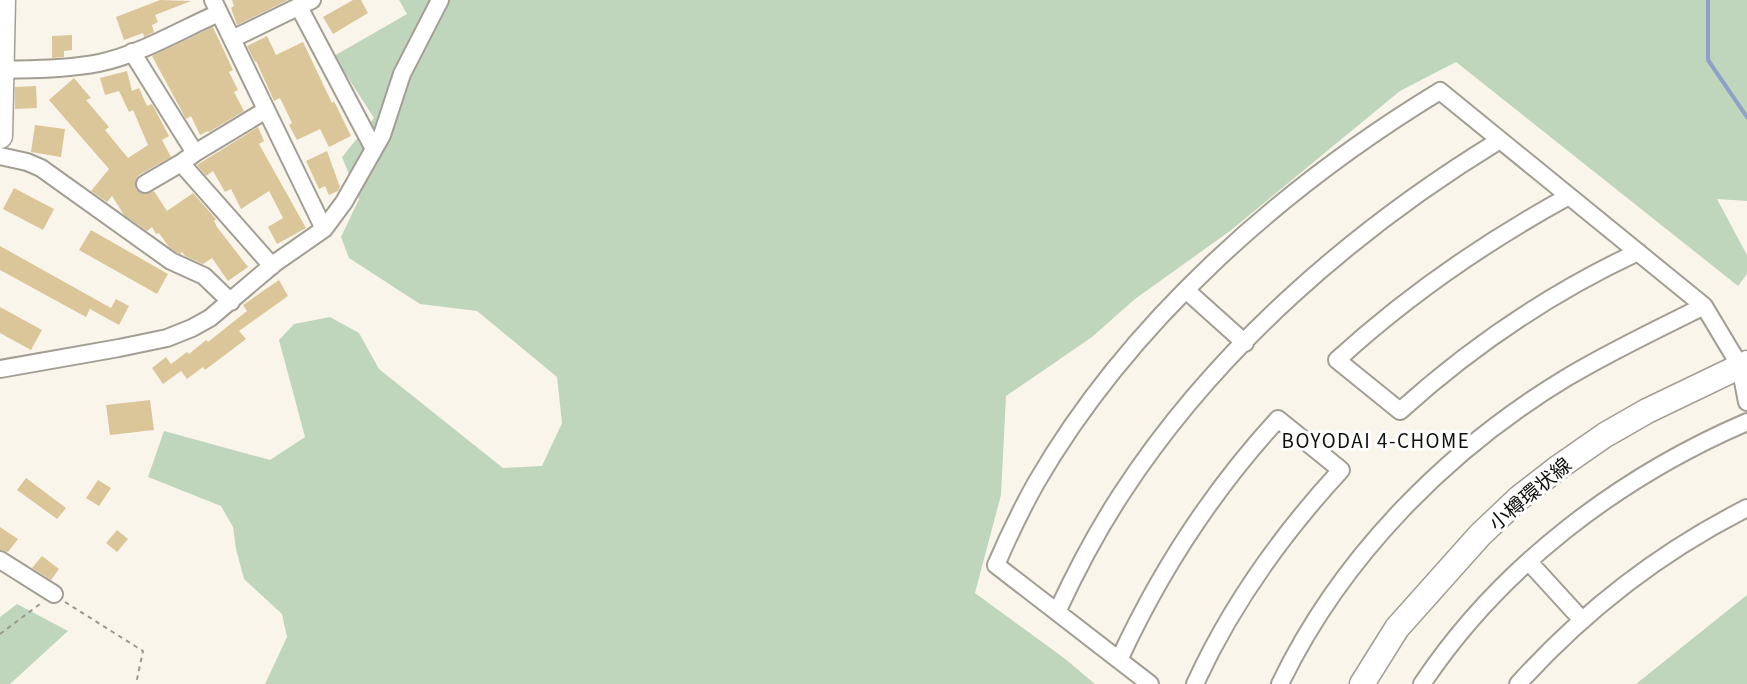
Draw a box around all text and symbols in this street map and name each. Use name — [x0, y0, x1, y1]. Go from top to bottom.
district label: BOYODAI 4-CHOME — [1282, 426, 1470, 456]
street label: 小樽環状線 — [1483, 452, 1578, 538]

